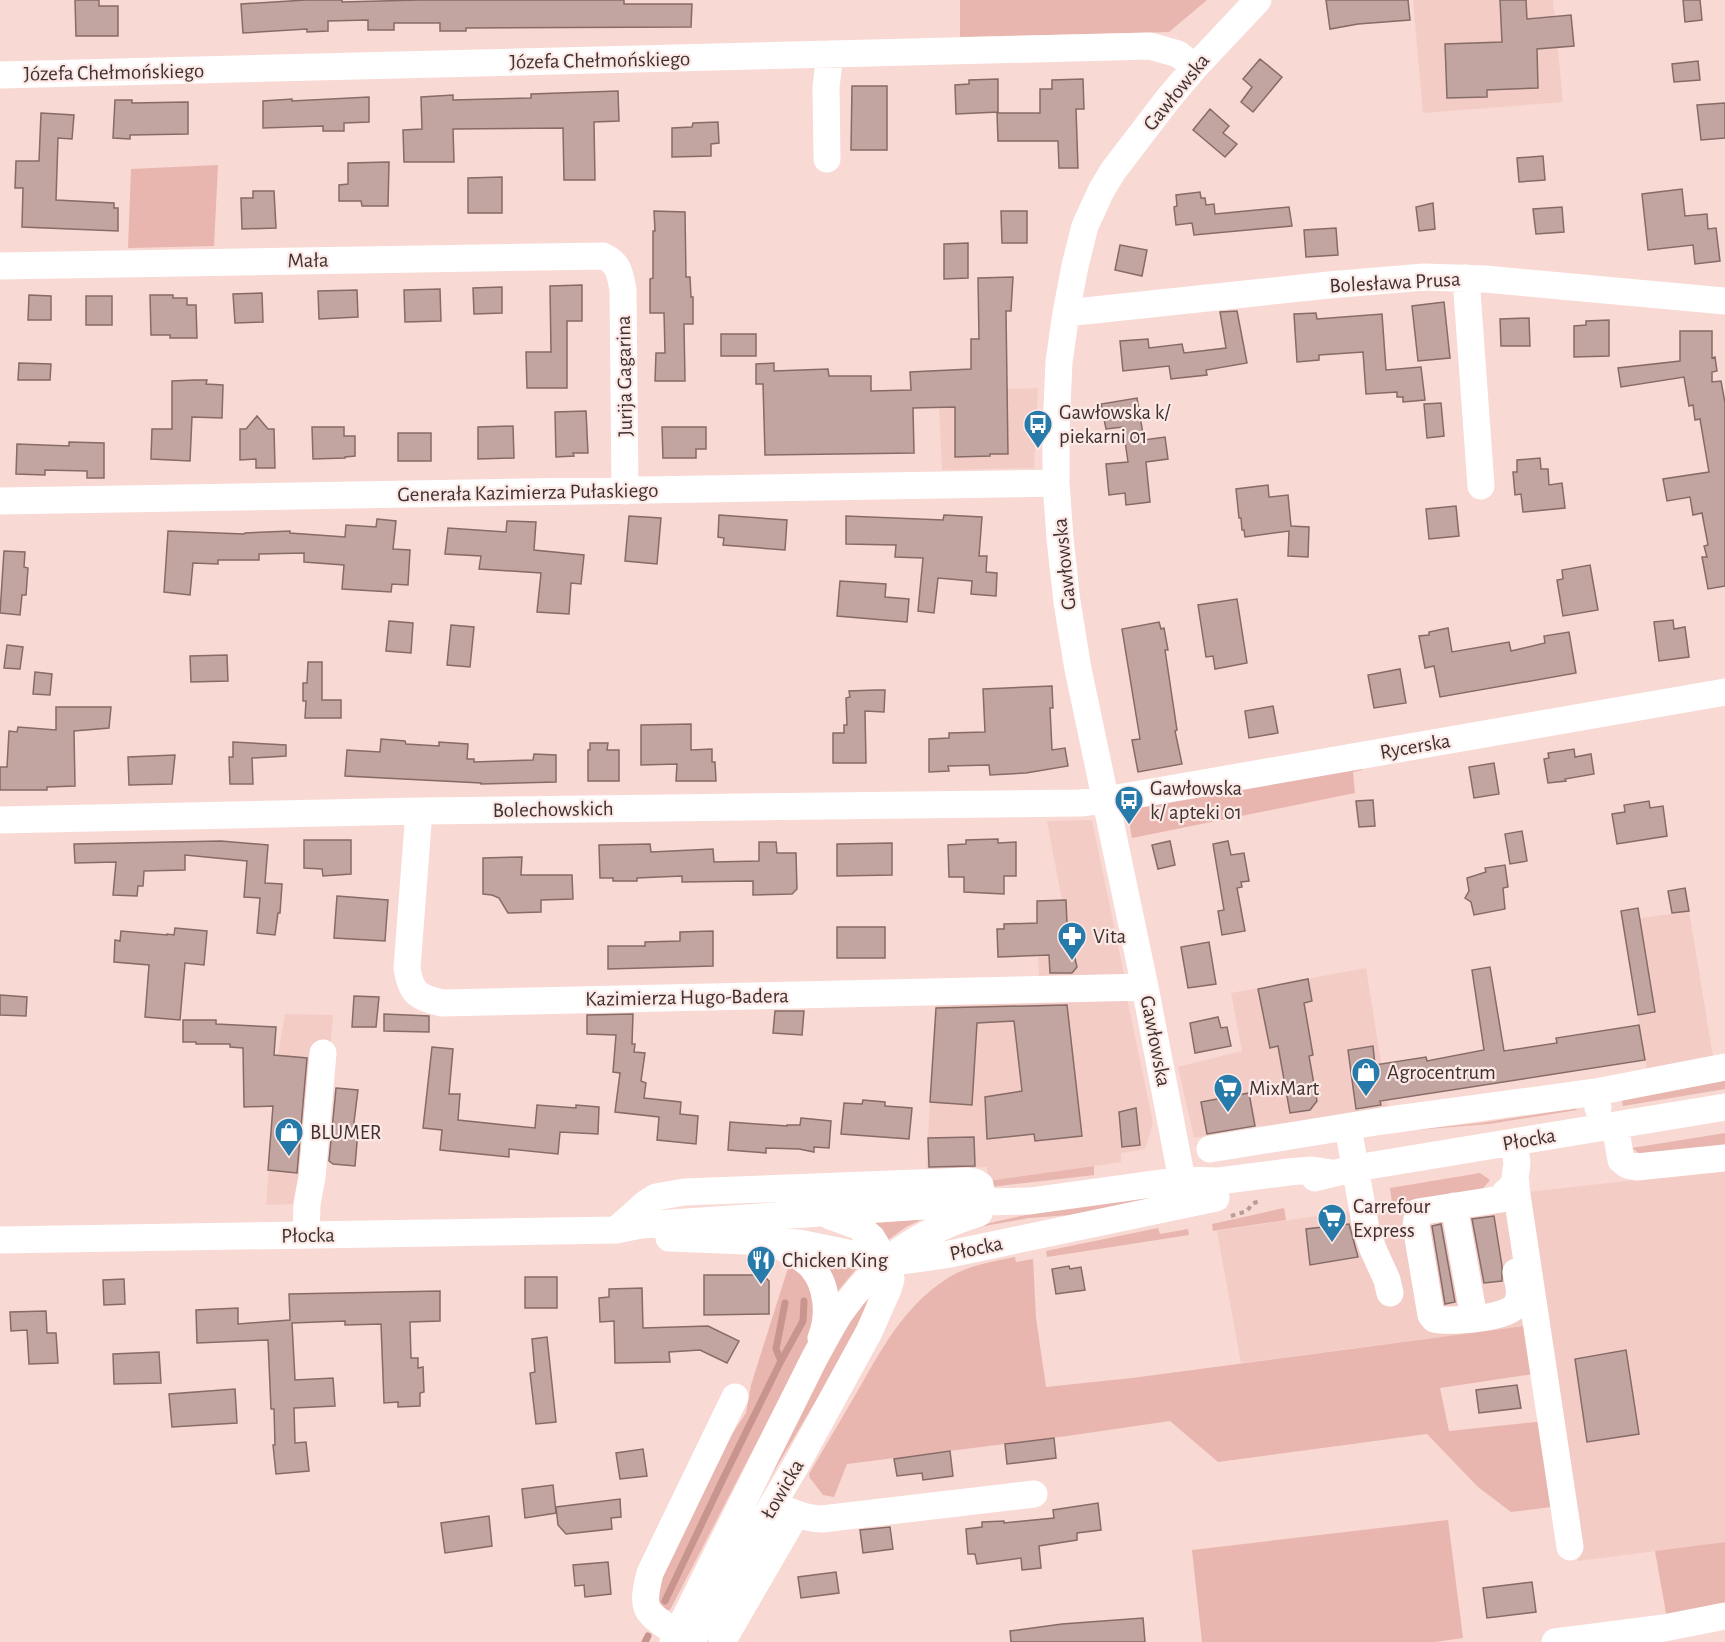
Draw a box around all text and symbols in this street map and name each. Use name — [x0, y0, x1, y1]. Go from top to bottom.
street label: Józefa Chełmońskiego — [510, 48, 690, 73]
street label: Gawłowska — [1139, 50, 1214, 135]
street label: Józefa Chełmońskiego — [24, 60, 204, 85]
street label: Mała — [287, 250, 329, 271]
street label: Bolesława Prusa — [1329, 269, 1462, 296]
street label: Jurija Gagarina — [613, 315, 636, 437]
place label: Gawłowska k/ piekarni 01 — [1059, 402, 1171, 447]
bus stop icon: Gawłowska k/ piekarni 01 — [1022, 408, 1054, 450]
street label: Generała Kazimierza Pułaskiego — [397, 480, 659, 505]
street label: Gawłowska — [1049, 517, 1080, 611]
street label: Rycerska — [1378, 730, 1452, 763]
place label: Gawłowska k/ apteki 01 — [1150, 778, 1243, 823]
bus stop icon: Gawłowska k/ apteki 01 — [1113, 784, 1145, 826]
street label: Bolechowskich — [492, 798, 614, 821]
pharmacy icon: Vita — [1056, 920, 1088, 962]
place label: Vita — [1093, 926, 1127, 947]
street label: Kazimierza Hugo-Badera — [585, 985, 789, 1010]
street label: Gawłowska — [1136, 994, 1175, 1089]
shop icon: Agrocentrum — [1350, 1056, 1382, 1098]
place label: Agrocentrum — [1387, 1062, 1496, 1083]
supermarket icon: MixMart — [1212, 1072, 1244, 1114]
place label: MixMart — [1249, 1078, 1319, 1099]
shop icon: BLUMER — [273, 1116, 305, 1158]
place label: BLUMER — [310, 1122, 382, 1143]
street label: Płocka — [1501, 1124, 1558, 1154]
place label: Carrefour Express — [1353, 1196, 1430, 1241]
supermarket icon: Carrefour Express — [1316, 1202, 1348, 1244]
street label: Płocka — [281, 1225, 335, 1246]
street label: Płocka — [948, 1233, 1005, 1264]
restaurant icon: Chicken King — [745, 1244, 777, 1286]
place label: Chicken King — [782, 1250, 889, 1271]
street label: Łowicka — [757, 1456, 808, 1523]

